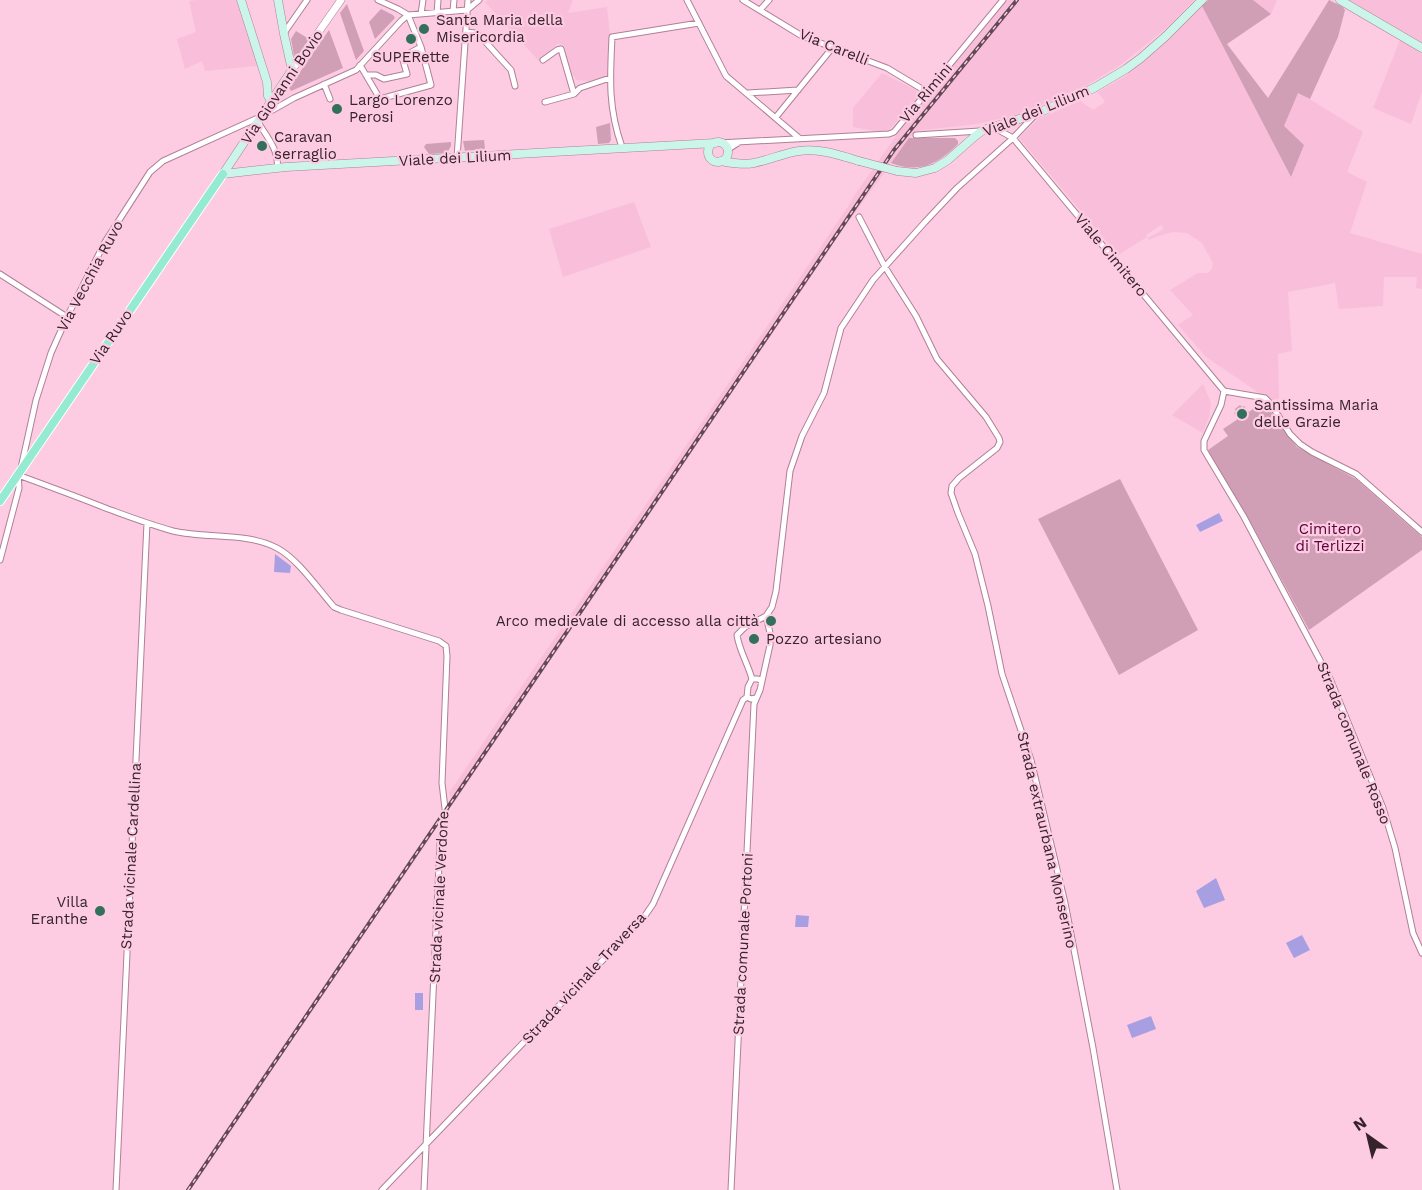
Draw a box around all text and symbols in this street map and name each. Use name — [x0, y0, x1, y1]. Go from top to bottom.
place label: Santa Maria della Misericordia — [436, 11, 564, 46]
marker: Santa Maria della Misericordia — [417, 22, 431, 36]
street label: Via Carelli — [797, 25, 871, 69]
street label: Via Giovanni Bovio — [237, 26, 327, 148]
marker: SUPERette — [404, 32, 418, 46]
place label: SUPERette — [372, 48, 450, 66]
street label: Via Rimini — [896, 59, 956, 127]
street label: Viale dei Lilium — [980, 82, 1092, 140]
place label: Largo Lorenzo Perosi — [349, 91, 453, 126]
marker: Largo Lorenzo Perosi — [330, 102, 344, 116]
place label: Caravan serraglio — [274, 128, 337, 163]
marker: Caravan serraglio — [255, 139, 269, 153]
street label: Viale dei Lilium — [398, 146, 512, 170]
street label: Viale Cimitero — [1071, 210, 1151, 300]
street label: Via Vecchia Ruvo — [53, 217, 127, 335]
street label: Via Ruvo — [86, 306, 136, 368]
place label: Santissima Maria delle Grazie — [1254, 396, 1379, 431]
marker: Santissima Maria delle Grazie — [1235, 407, 1249, 421]
park label: Cimitero di Terlizzi — [1296, 520, 1364, 555]
place label: Arco medievale di accesso alla città — [496, 612, 760, 630]
marker: Arco medievale di accesso alla città — [764, 614, 778, 628]
place label: Pozzo artesiano — [766, 630, 882, 648]
marker: Pozzo artesiano — [747, 632, 761, 646]
street label: Strada comunale Rosso — [1313, 659, 1395, 827]
street label: Strada extraurbana Monserino — [1013, 730, 1081, 950]
street label: Strada vicinale Cardellina — [117, 762, 145, 950]
street label: Strada vicinale Verdone — [426, 810, 452, 984]
street label: Strada comunale Portoni — [729, 853, 757, 1035]
place label: Villa Eranthe — [31, 893, 88, 928]
marker: Villa Eranthe — [93, 904, 107, 918]
street label: Strada vicinale Traversa — [518, 908, 650, 1048]
north arrow — [1338, 1106, 1398, 1166]
text: N — [1350, 1113, 1370, 1135]

